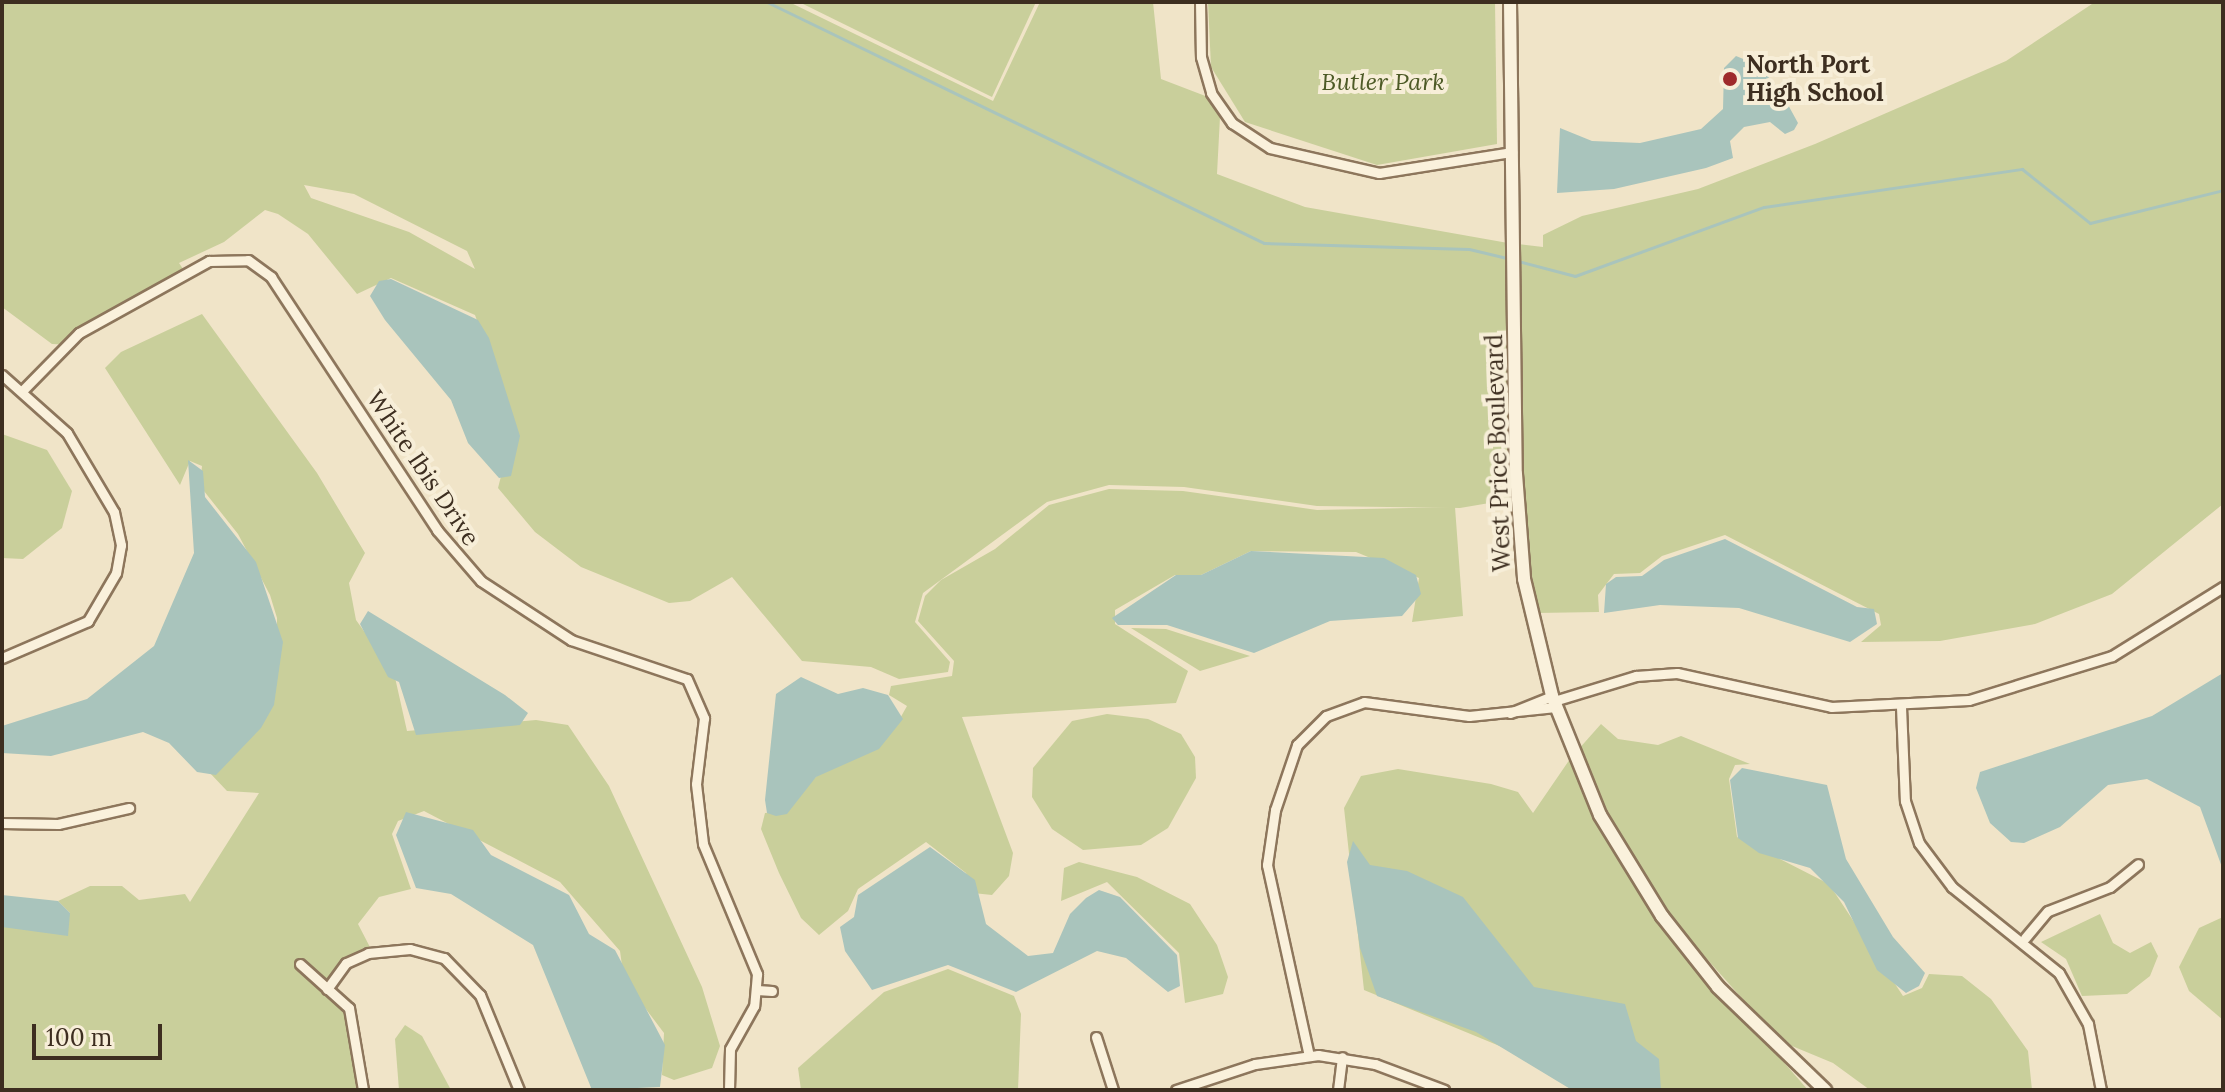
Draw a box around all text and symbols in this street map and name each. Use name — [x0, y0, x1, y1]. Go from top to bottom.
place label: North Port High School — [1746, 51, 1884, 107]
park label: Butler Park — [1321, 68, 1445, 96]
marker: North Port High School — [1721, 70, 1739, 88]
street label: West Price Boulevard — [1479, 334, 1517, 572]
street label: White Ibis Drive — [361, 385, 485, 551]
scale bar — [36, 1008, 166, 1058]
text: 100 m — [46, 1022, 112, 1053]

